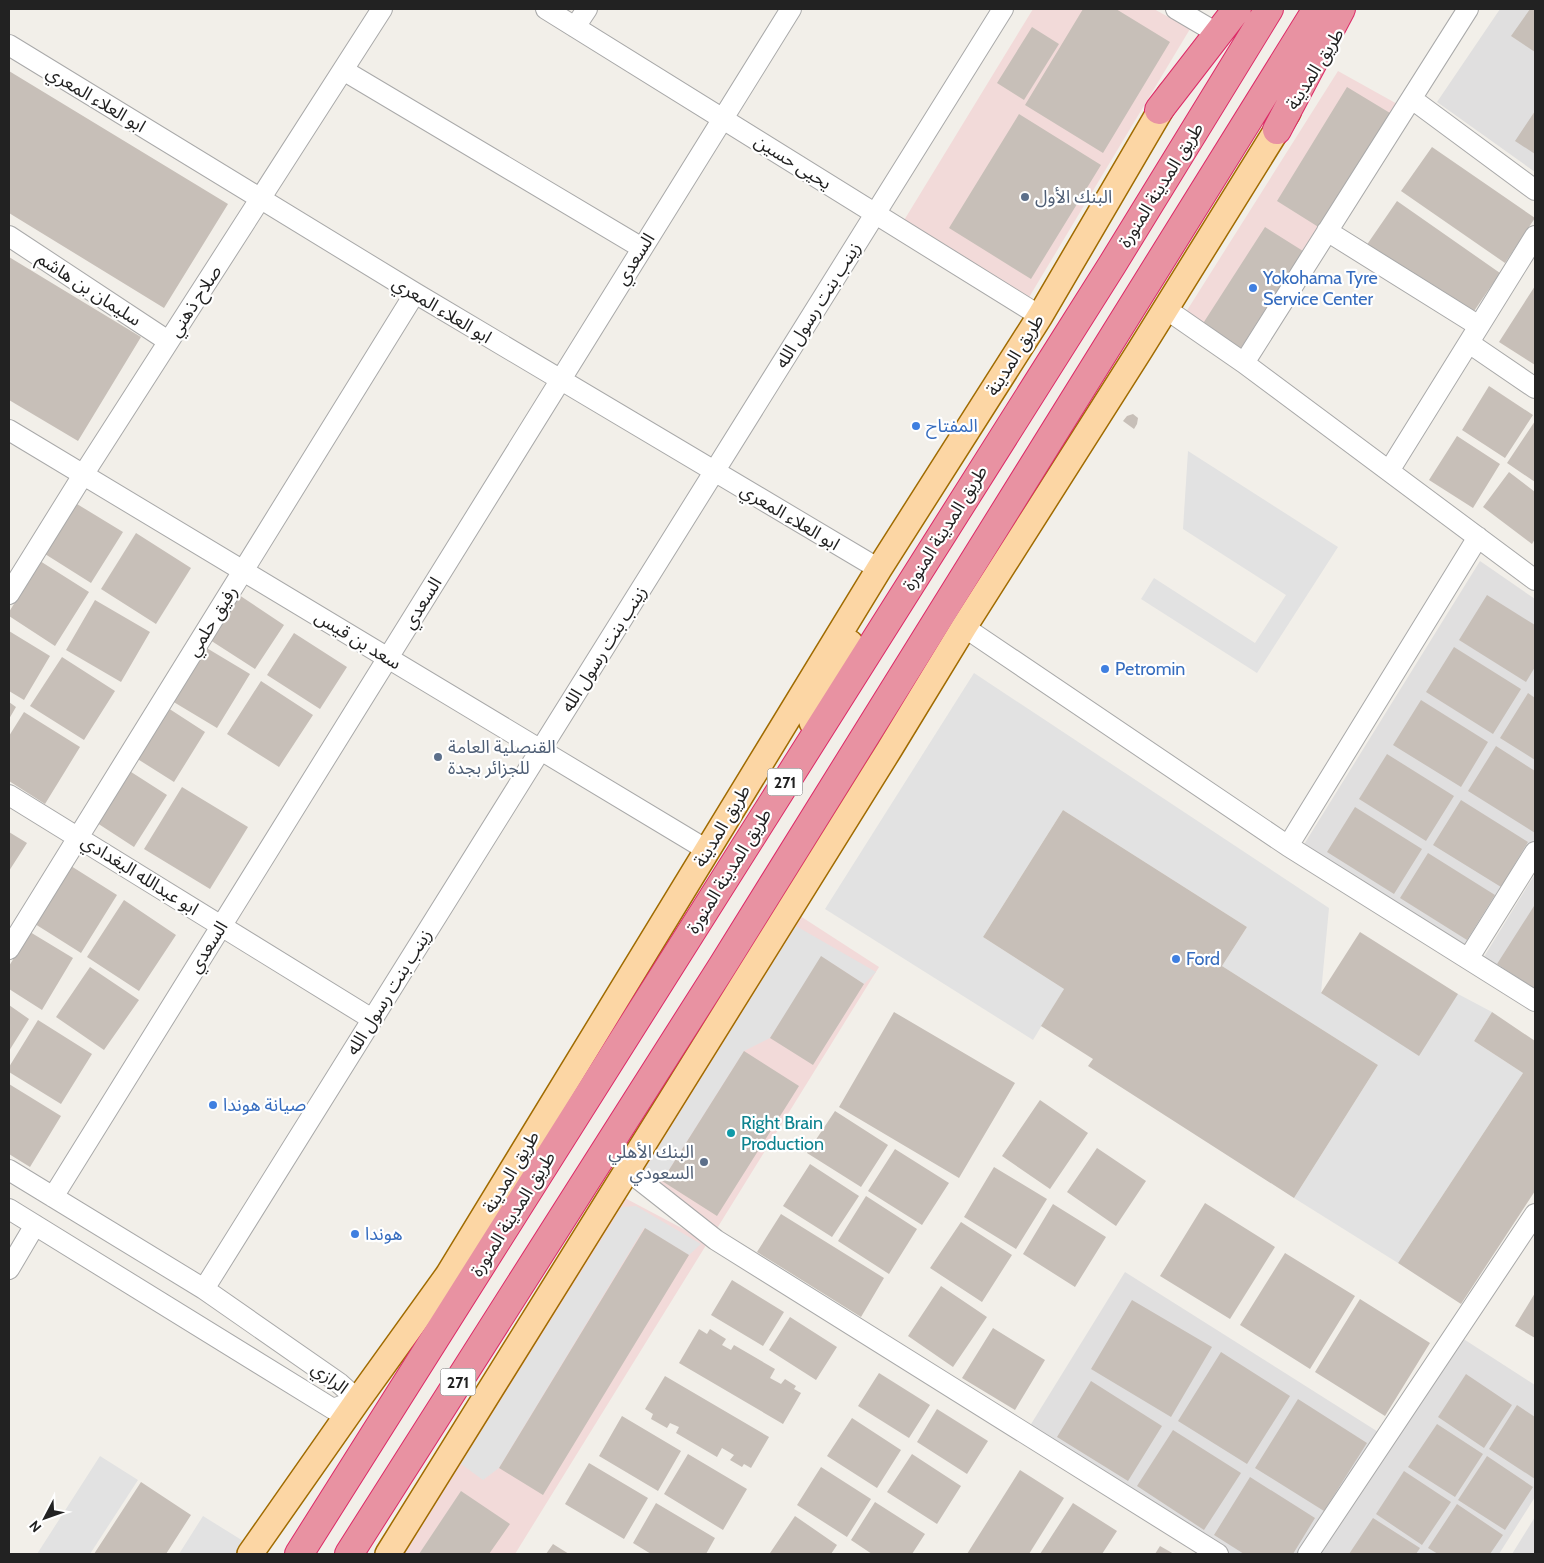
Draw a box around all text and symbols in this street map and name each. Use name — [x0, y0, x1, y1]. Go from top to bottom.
street label: طريق المدينة — [1281, 24, 1349, 114]
street label: ابو العلاء المعري — [41, 61, 150, 139]
street label: طريق المدينة المنورة — [1114, 118, 1208, 252]
street label: يحيى حسين — [750, 130, 836, 194]
place label: البنك الأول — [1035, 186, 1112, 208]
marker: البنك الأول — [1019, 191, 1031, 203]
street label: السعدي — [611, 229, 661, 290]
street label: زينب بنت رسول الله — [770, 238, 866, 372]
street label: سليمان بن هاشم — [32, 247, 145, 333]
street label: صلاح ذهني — [164, 261, 228, 342]
place label: Yokohama Tyre Service Center — [1262, 267, 1378, 310]
street label: ابو العلاء المعري — [387, 272, 496, 350]
marker: Yokohama Tyre Service Center — [1247, 282, 1259, 294]
street label: طريق المدينة — [981, 310, 1049, 400]
place label: المفتاح — [926, 415, 978, 439]
marker: المفتاح — [910, 420, 922, 432]
street label: طريق المدينة المنورة — [898, 461, 992, 595]
street label: ابو العلاء المعري — [735, 479, 844, 557]
street label: السعدي — [398, 573, 448, 634]
street label: رفيق حلمي — [182, 582, 244, 662]
street label: زينب بنت رسول الله — [556, 582, 652, 716]
street label: سعد بن قيس — [311, 606, 405, 674]
place label: Petromin — [1115, 658, 1185, 680]
marker: Petromin — [1099, 663, 1111, 675]
place label: القنصلية العامة للجزائر بجدة — [448, 736, 556, 779]
marker: القنصلية العامة للجزائر بجدة — [432, 751, 444, 763]
road number: 271 — [768, 769, 802, 796]
street label: طريق المدينة — [689, 781, 755, 871]
street label: طريق المدينة المنورة — [682, 804, 776, 938]
street label: ابو عبدالله البغدادي — [76, 830, 203, 922]
street label: السعدي — [184, 917, 234, 978]
street label: زينب بنت رسول الله — [341, 925, 437, 1059]
place label: Ford — [1186, 948, 1220, 970]
marker: Ford — [1170, 953, 1182, 965]
place label: صيانة هوندا — [223, 1094, 306, 1116]
marker: صيانة هوندا — [207, 1099, 219, 1111]
place label: Right Brain Production — [741, 1112, 824, 1155]
street label: طريق المدينة — [478, 1127, 544, 1217]
marker: Right Brain Production — [725, 1127, 737, 1139]
place label: البنك الأهلي السعودي — [608, 1141, 694, 1186]
street label: طريق المدينة المنورة — [466, 1147, 560, 1281]
marker: البنك الأهلي السعودي — [698, 1156, 710, 1168]
place label: هوندا — [365, 1223, 403, 1245]
marker: هوندا — [349, 1228, 361, 1240]
street label: الرازي — [306, 1357, 353, 1401]
road number: 271 — [440, 1368, 476, 1395]
north arrow — [20, 1493, 70, 1543]
text: N — [25, 1517, 45, 1536]

